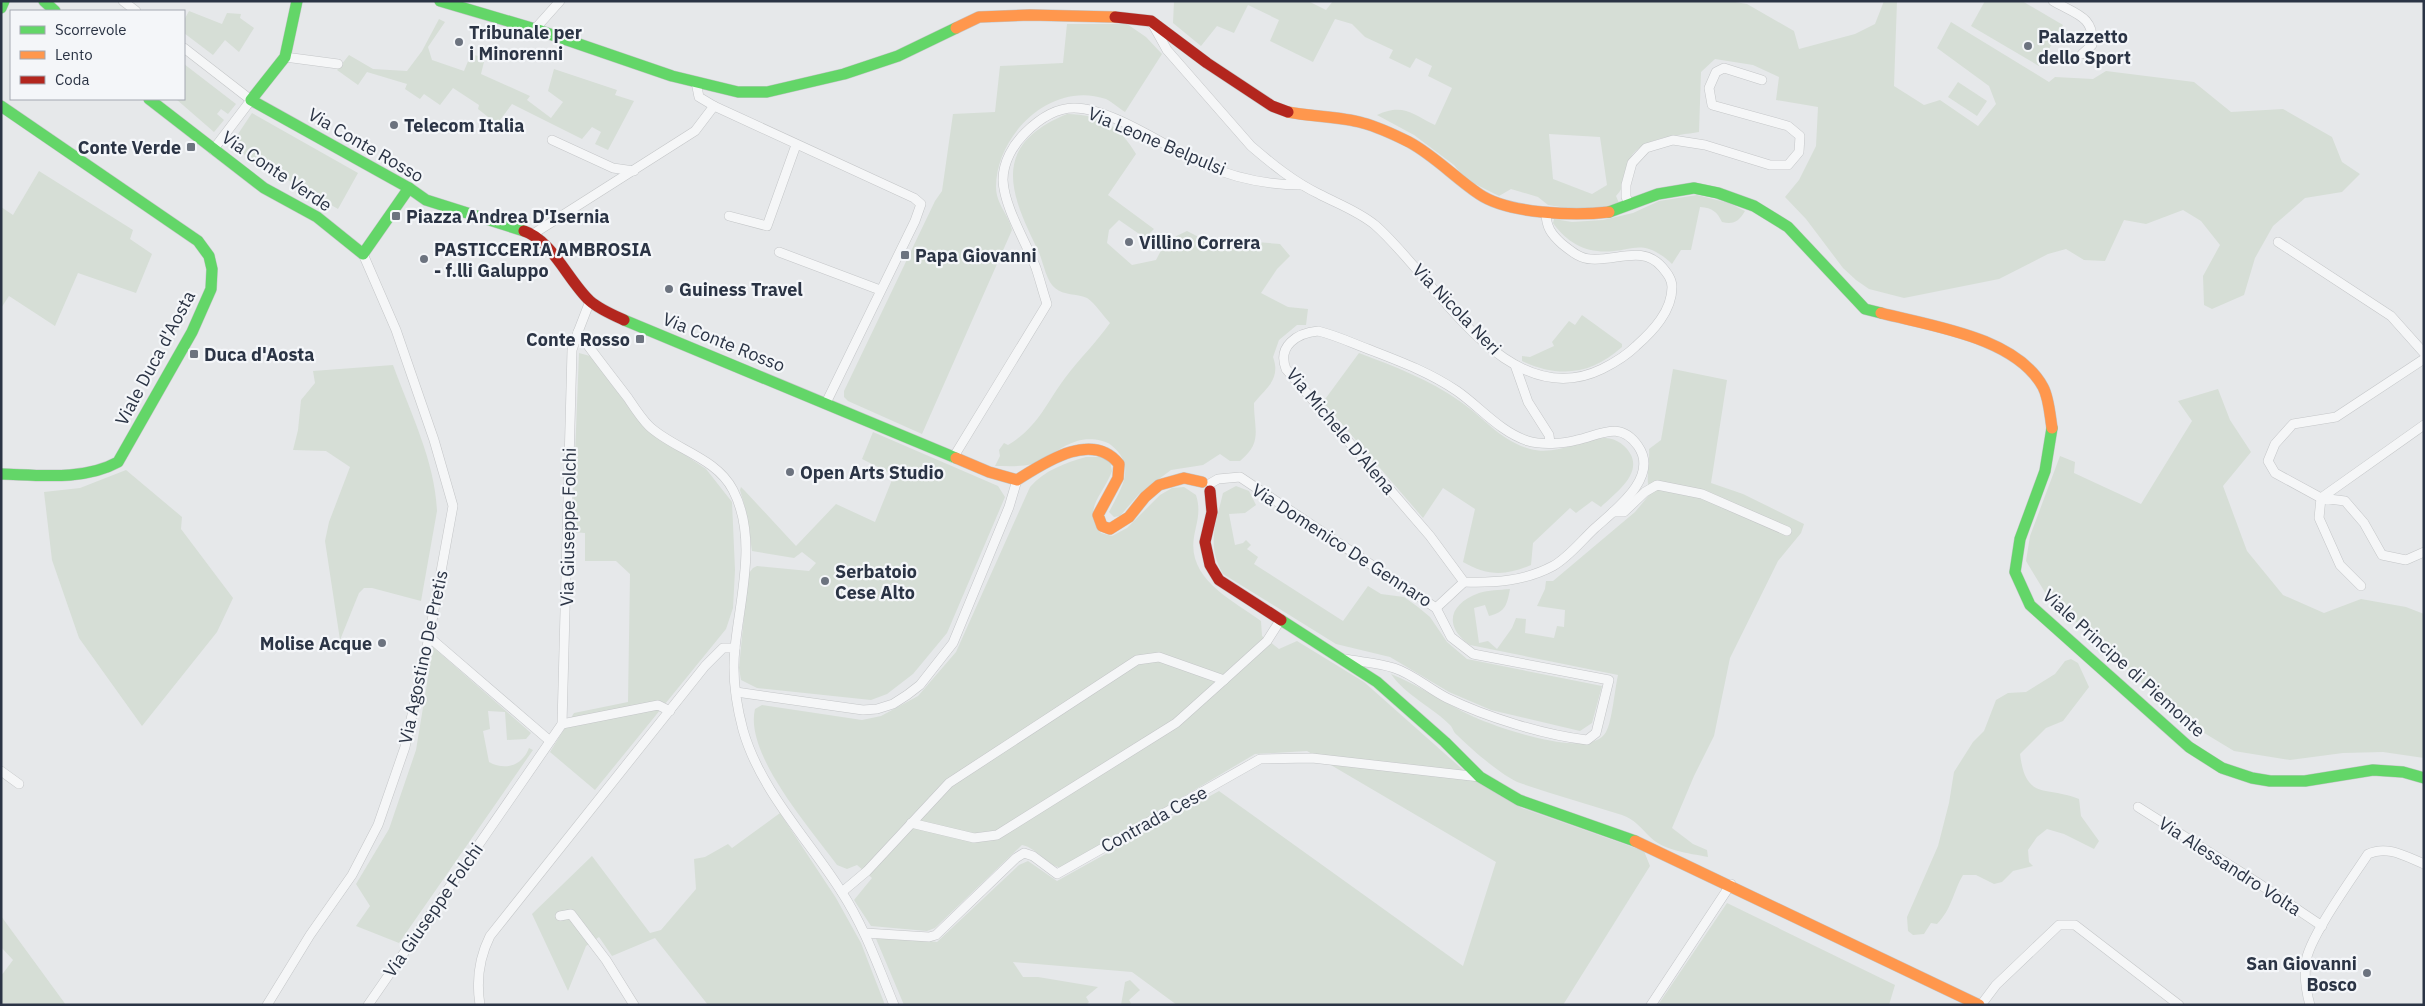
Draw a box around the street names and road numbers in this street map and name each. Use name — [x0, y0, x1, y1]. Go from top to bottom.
street label: Via Leone Belpulsi — [1084, 102, 1230, 180]
street label: Via Conte Rosso — [304, 103, 428, 187]
street label: Via Conte Verde — [217, 126, 337, 216]
street label: Via Nicola Neri — [1408, 259, 1506, 359]
street label: Viale Duca d'Aosta — [110, 286, 200, 429]
street label: Via Conte Rosso — [659, 307, 789, 377]
street label: Via Michele D'Alena — [1281, 363, 1401, 499]
street label: Via Giuseppe Folchi — [555, 448, 581, 606]
street label: Via Domenico De Gennaro — [1248, 478, 1436, 612]
street label: Via Agostino De Pretis — [393, 568, 453, 746]
street label: Viale Principe di Piemonte — [2038, 584, 2210, 742]
street label: Contrada Cese — [1097, 780, 1211, 858]
street label: Via Alessandro Volta — [2154, 811, 2306, 921]
street label: Via Giuseppe Folchi — [378, 838, 488, 982]

